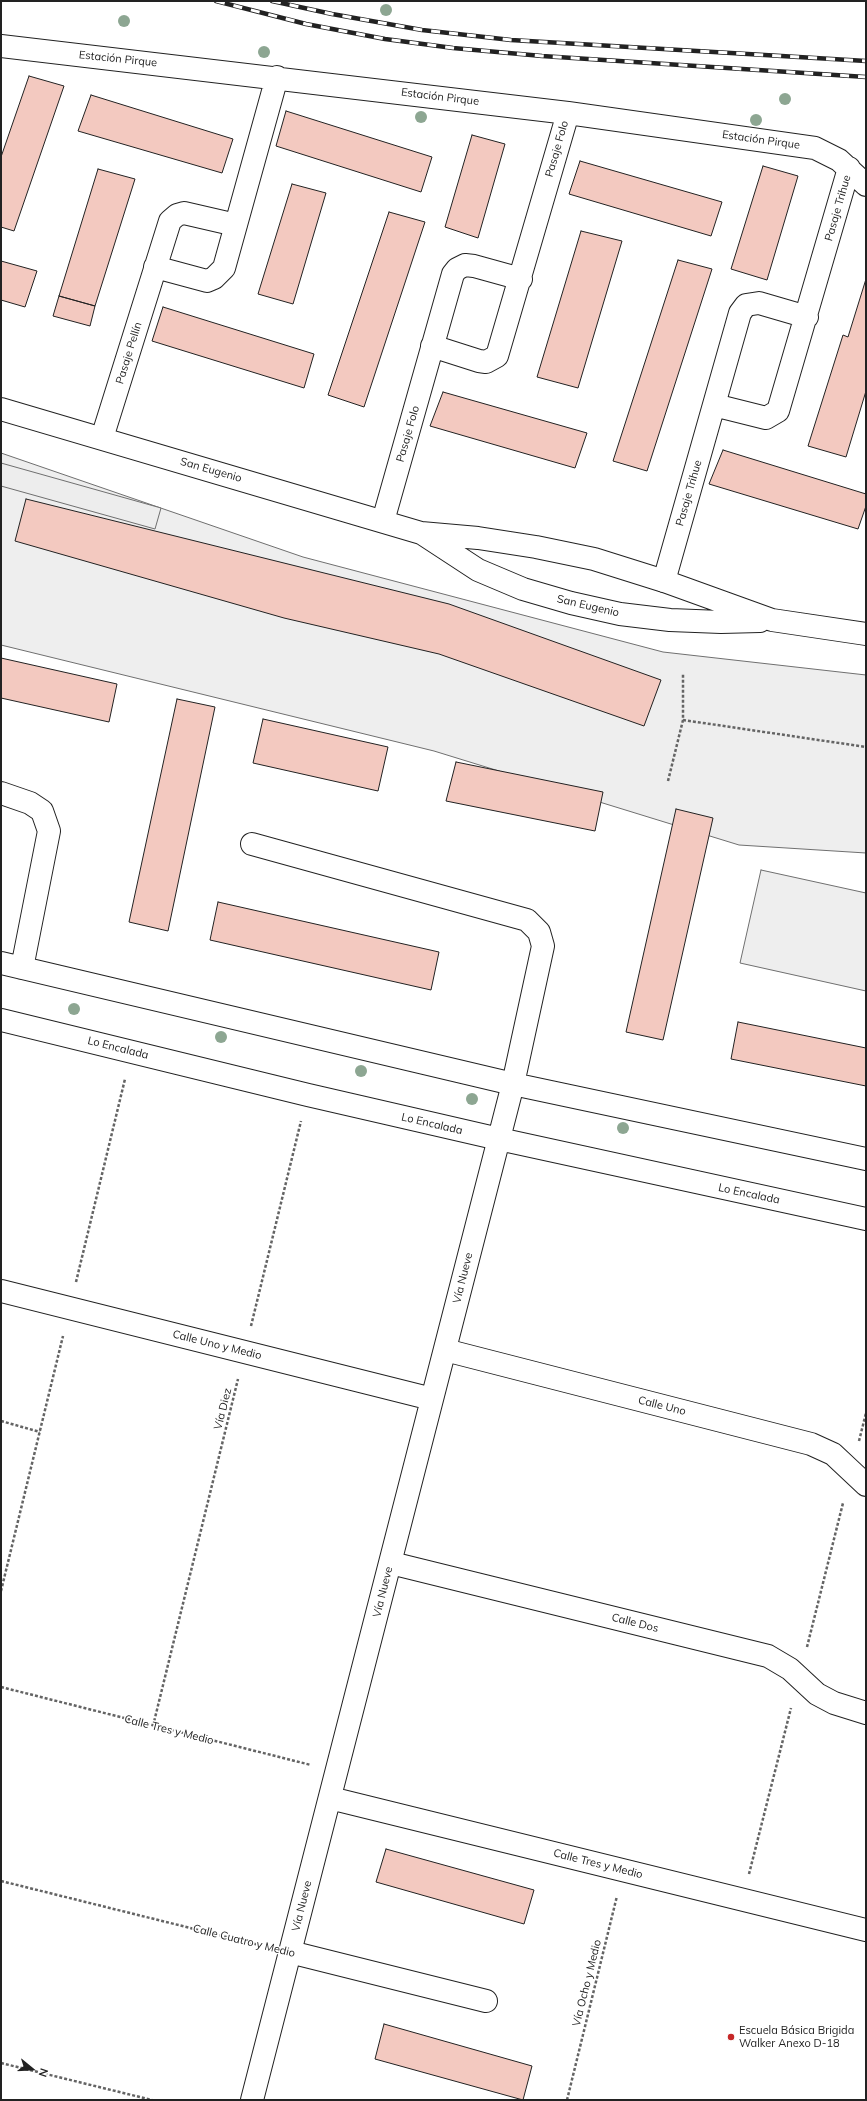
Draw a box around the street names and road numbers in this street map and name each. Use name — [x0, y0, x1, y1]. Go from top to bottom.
street label: Estación Pirque — [78, 48, 158, 70]
street label: Estación Pirque — [400, 86, 480, 108]
street label: Pasaje Folo — [543, 119, 571, 179]
street label: Estación Pirque — [721, 128, 801, 152]
street label: Pasaje Trihue — [822, 173, 854, 243]
street label: Pasaje Pellín — [113, 320, 145, 386]
street label: Pasaje Folo — [394, 404, 422, 464]
street label: San Eugenio — [179, 455, 243, 485]
street label: Pasaje Trihue — [673, 458, 705, 528]
street label: San Eugenio — [556, 592, 620, 620]
street label: Lo Encalada — [86, 1034, 150, 1062]
street label: Lo Encalada — [400, 1111, 464, 1137]
street label: Lo Encalada — [717, 1181, 781, 1207]
street label: Vía Nueve — [450, 1251, 476, 1305]
street label: Calle Uno y Medio — [171, 1328, 263, 1362]
street label: Vía Diez — [211, 1387, 235, 1431]
street label: Calle Uno — [637, 1394, 687, 1418]
street label: Vía Nueve — [370, 1565, 396, 1619]
street label: Calle Dos — [610, 1611, 660, 1635]
street label: Calle Tres y Medio — [123, 1713, 215, 1747]
street label: Calle Tres y Medio — [552, 1847, 644, 1881]
street label: Vía Nueve — [289, 1879, 315, 1933]
street label: Calle Cuatro y Medio — [191, 1922, 297, 1960]
street label: Vía Ocho y Medio — [570, 1938, 604, 2028]

